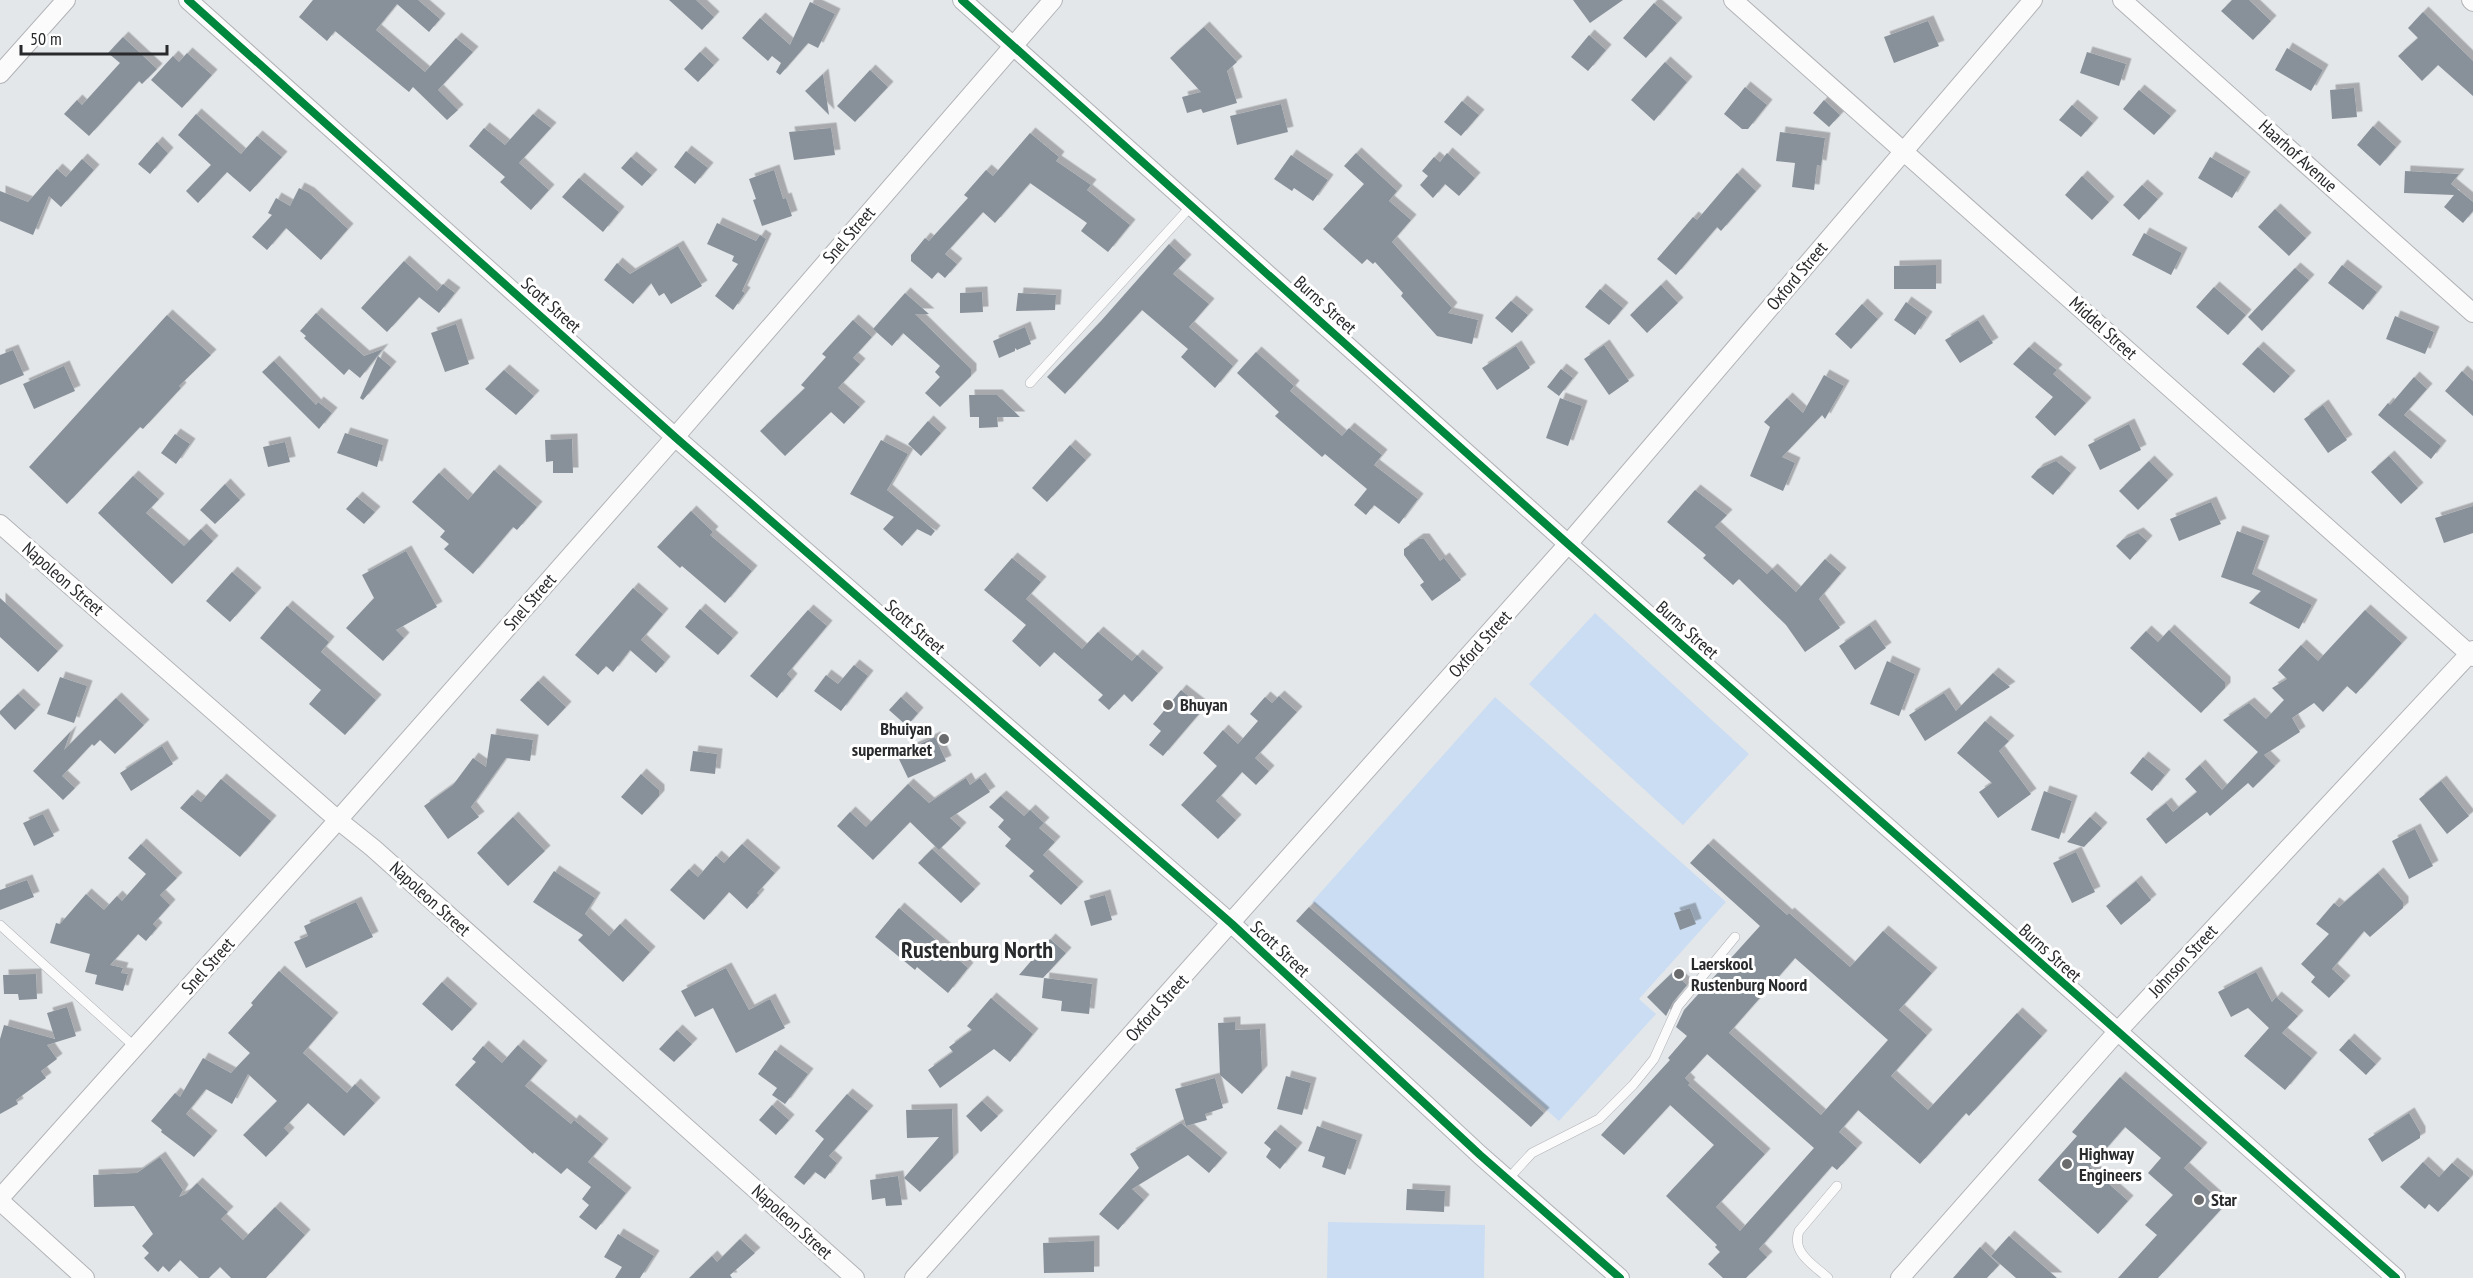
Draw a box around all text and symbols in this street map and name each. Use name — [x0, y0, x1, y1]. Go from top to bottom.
scale bar — [21, 18, 166, 56]
text: 50 m — [30, 27, 62, 50]
street label: Haarhof Avenue — [2254, 114, 2342, 197]
street label: Snel Street — [818, 201, 880, 268]
street label: Oxford Street — [1761, 236, 1832, 315]
street label: Burns Street — [1289, 271, 1361, 339]
street label: Scott Street — [517, 272, 586, 337]
street label: Middel Street — [2065, 291, 2142, 364]
street label: Napoleon Street — [18, 537, 109, 620]
street label: Snel Street — [499, 568, 561, 635]
street label: Scott Street — [880, 594, 950, 659]
street label: Burns Street — [1651, 596, 1723, 664]
street label: Oxford Street — [1443, 605, 1516, 682]
place label: Bhuyan — [1180, 693, 1228, 716]
marker: Bhuyan — [1161, 698, 1175, 712]
place label: Bhuiyan supermarket — [852, 717, 933, 761]
marker: Bhuiyan supermarket — [937, 732, 951, 746]
street label: Napoleon Street — [385, 856, 475, 941]
street label: Scott Street — [1246, 915, 1315, 982]
street label: Burns Street — [2014, 919, 2086, 987]
street label: Johnson Street — [2143, 920, 2222, 1002]
street label: Snel Street — [176, 933, 239, 999]
district label: Rustenburg North — [901, 934, 1053, 965]
place label: Laerskool Rustenburg Noord — [1691, 952, 1807, 996]
marker: Laerskool Rustenburg Noord — [1672, 967, 1686, 981]
street label: Oxford Street — [1120, 969, 1193, 1046]
place label: Highway Engineers — [2079, 1142, 2142, 1186]
marker: Highway Engineers — [2060, 1157, 2074, 1171]
street label: Napoleon Street — [747, 1179, 837, 1264]
place label: Star — [2211, 1188, 2238, 1211]
marker: Star — [2192, 1193, 2206, 1207]

